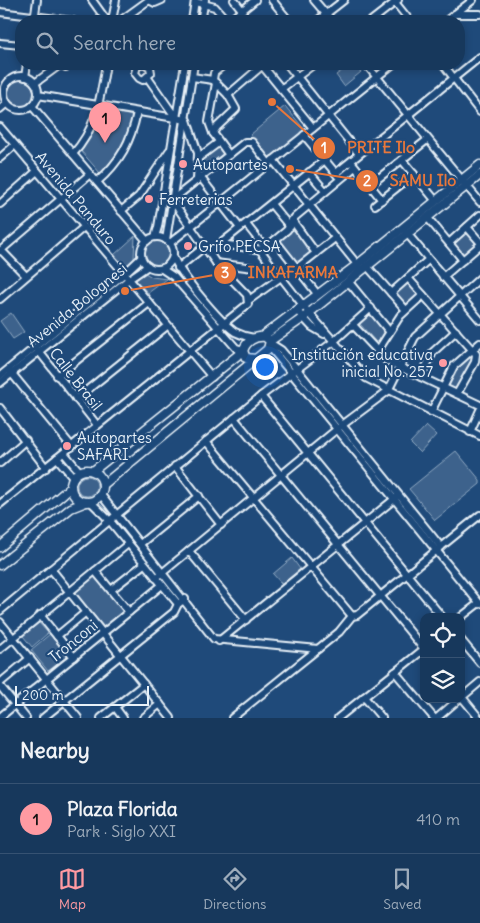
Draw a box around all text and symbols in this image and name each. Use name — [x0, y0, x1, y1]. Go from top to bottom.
search box — [15, 15, 465, 70]
icon: search — [33, 29, 61, 57]
text: Search here — [73, 31, 176, 55]
pin: 1 — [89, 102, 121, 143]
callout: PRITE Ilo — [312, 132, 425, 163]
text: PRITE Ilo — [347, 137, 415, 157]
text: 1 — [321, 138, 327, 157]
street label: Avenida Panduro — [32, 148, 120, 248]
place label: Autopartes — [193, 155, 268, 174]
marker: Autopartes — [177, 158, 189, 170]
callout: SAMU Ilo — [355, 165, 466, 196]
text: SAMU Ilo — [390, 170, 456, 190]
text: 2 — [363, 171, 371, 190]
place label: Ferreterias — [159, 190, 233, 209]
marker: Ferreterias — [143, 193, 155, 205]
place label: Grifo PECSA — [198, 237, 281, 256]
marker: Grifo PECSA — [182, 240, 194, 252]
callout: INKAFARMA — [213, 257, 348, 288]
street label: Avenida Bolognesi — [23, 259, 131, 351]
text: INKAFARMA — [248, 262, 338, 282]
text: 3 — [221, 263, 229, 282]
street label: Calle Brasil — [46, 344, 106, 414]
place label: Institución educativa inicial No. 257 — [291, 345, 433, 381]
your location — [252, 354, 278, 380]
marker: Institución educativa inicial No. 257 — [437, 357, 449, 369]
place label: Autopartes SAFARI — [77, 428, 152, 464]
marker: Autopartes SAFARI — [61, 440, 73, 452]
map controls — [420, 613, 465, 703]
button: locate — [420, 613, 465, 658]
street label: Tronconi — [45, 615, 101, 667]
button: layers — [420, 658, 465, 703]
scale bar — [15, 683, 149, 706]
text: 200 m — [22, 686, 64, 704]
text: Nearby — [20, 737, 90, 764]
text: Plaza Florida — [67, 797, 178, 821]
text: 1 — [33, 809, 39, 829]
text: 410 m — [416, 809, 460, 829]
text: Park · Siglo XXI — [67, 821, 176, 841]
tab: Map — [58, 865, 86, 913]
tab: Directions — [203, 865, 266, 913]
tab: Saved — [383, 865, 422, 913]

